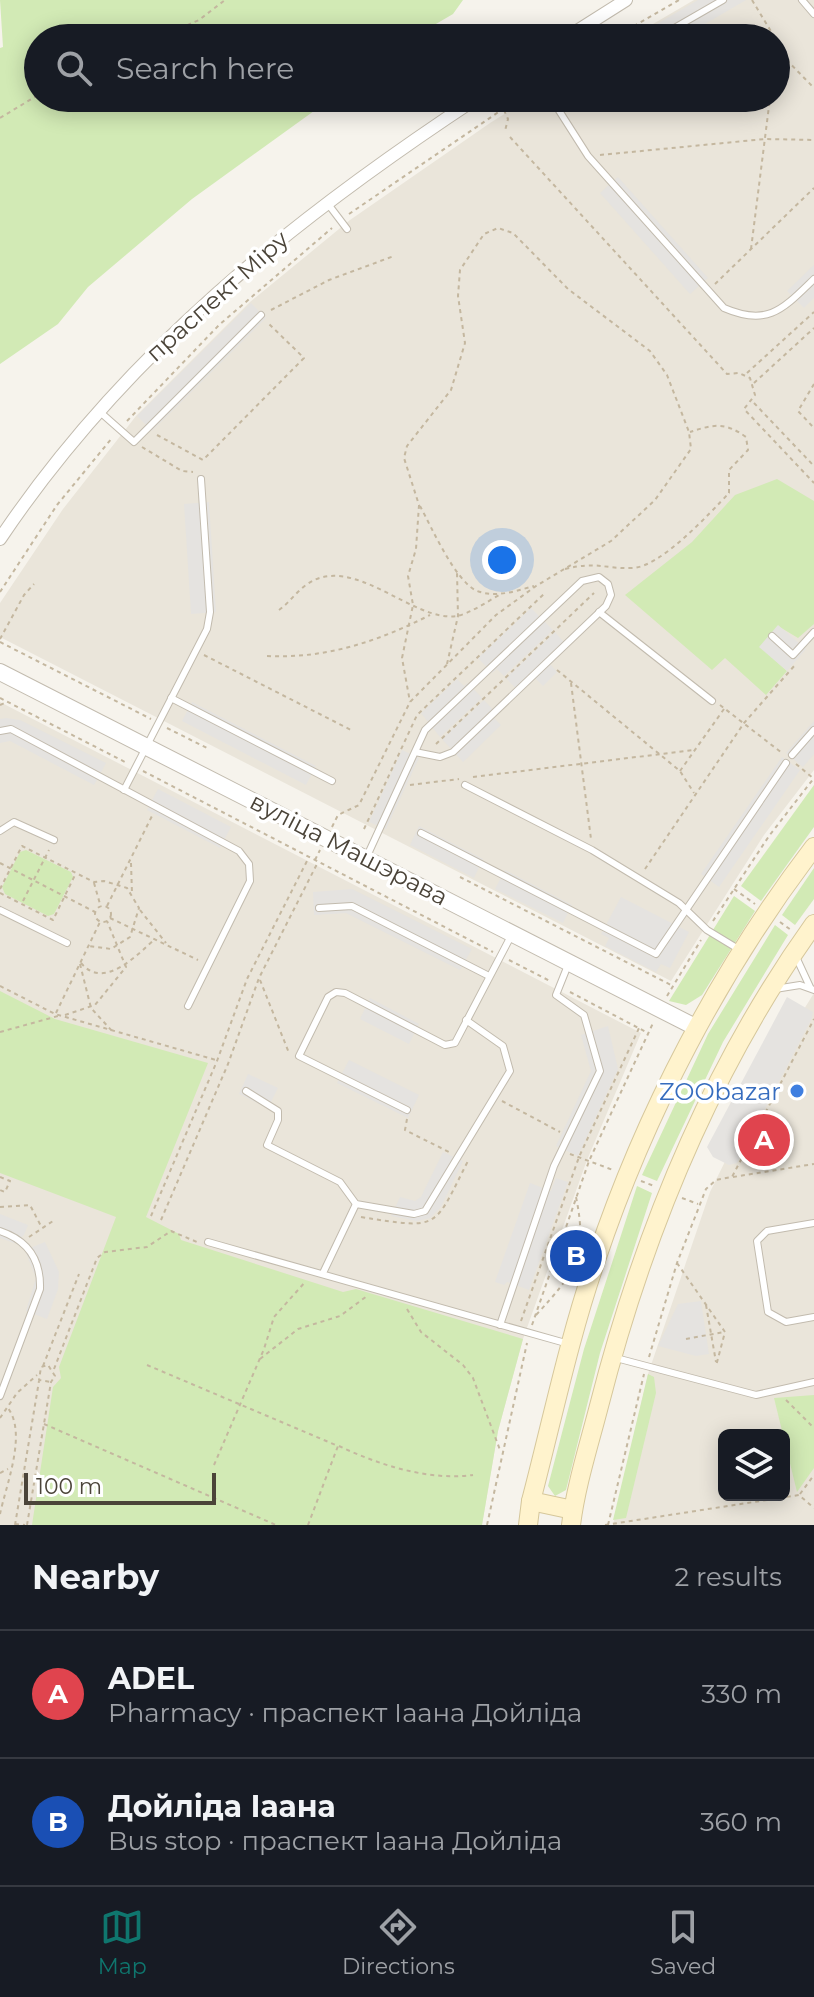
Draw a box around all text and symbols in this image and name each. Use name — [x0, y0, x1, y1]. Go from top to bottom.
search box — [24, 24, 790, 112]
icon: search — [52, 46, 96, 90]
text: Search here — [116, 50, 294, 87]
street label: праспект Міру — [140, 224, 295, 368]
your location — [482, 540, 522, 580]
street label: вуліца Машэрава — [245, 787, 453, 911]
place label: ZOObazar — [659, 1077, 781, 1106]
marker: ZOObazar — [788, 1082, 806, 1100]
pin: A — [738, 1110, 790, 1170]
pin: B — [550, 1226, 602, 1286]
map controls — [718, 1429, 790, 1501]
button: layers — [718, 1429, 790, 1501]
scale bar — [24, 1469, 216, 1505]
text: 100 m — [36, 1473, 102, 1500]
text: Nearby — [32, 1556, 159, 1598]
text: 2 results — [674, 1561, 782, 1593]
text: ADEL — [108, 1660, 194, 1697]
text: A — [48, 1678, 68, 1710]
text: 330 m — [701, 1678, 782, 1710]
text: Pharmacy · праспект Іаана Дойліда — [108, 1697, 582, 1729]
text: Дойліда Іаана — [108, 1788, 336, 1825]
text: B — [48, 1806, 68, 1838]
text: 360 m — [700, 1806, 782, 1838]
text: Bus stop · праспект Іаана Дойліда — [108, 1825, 562, 1857]
tab: Map — [98, 1905, 147, 1980]
tab: Directions — [342, 1905, 455, 1980]
tab: Saved — [650, 1905, 716, 1980]

